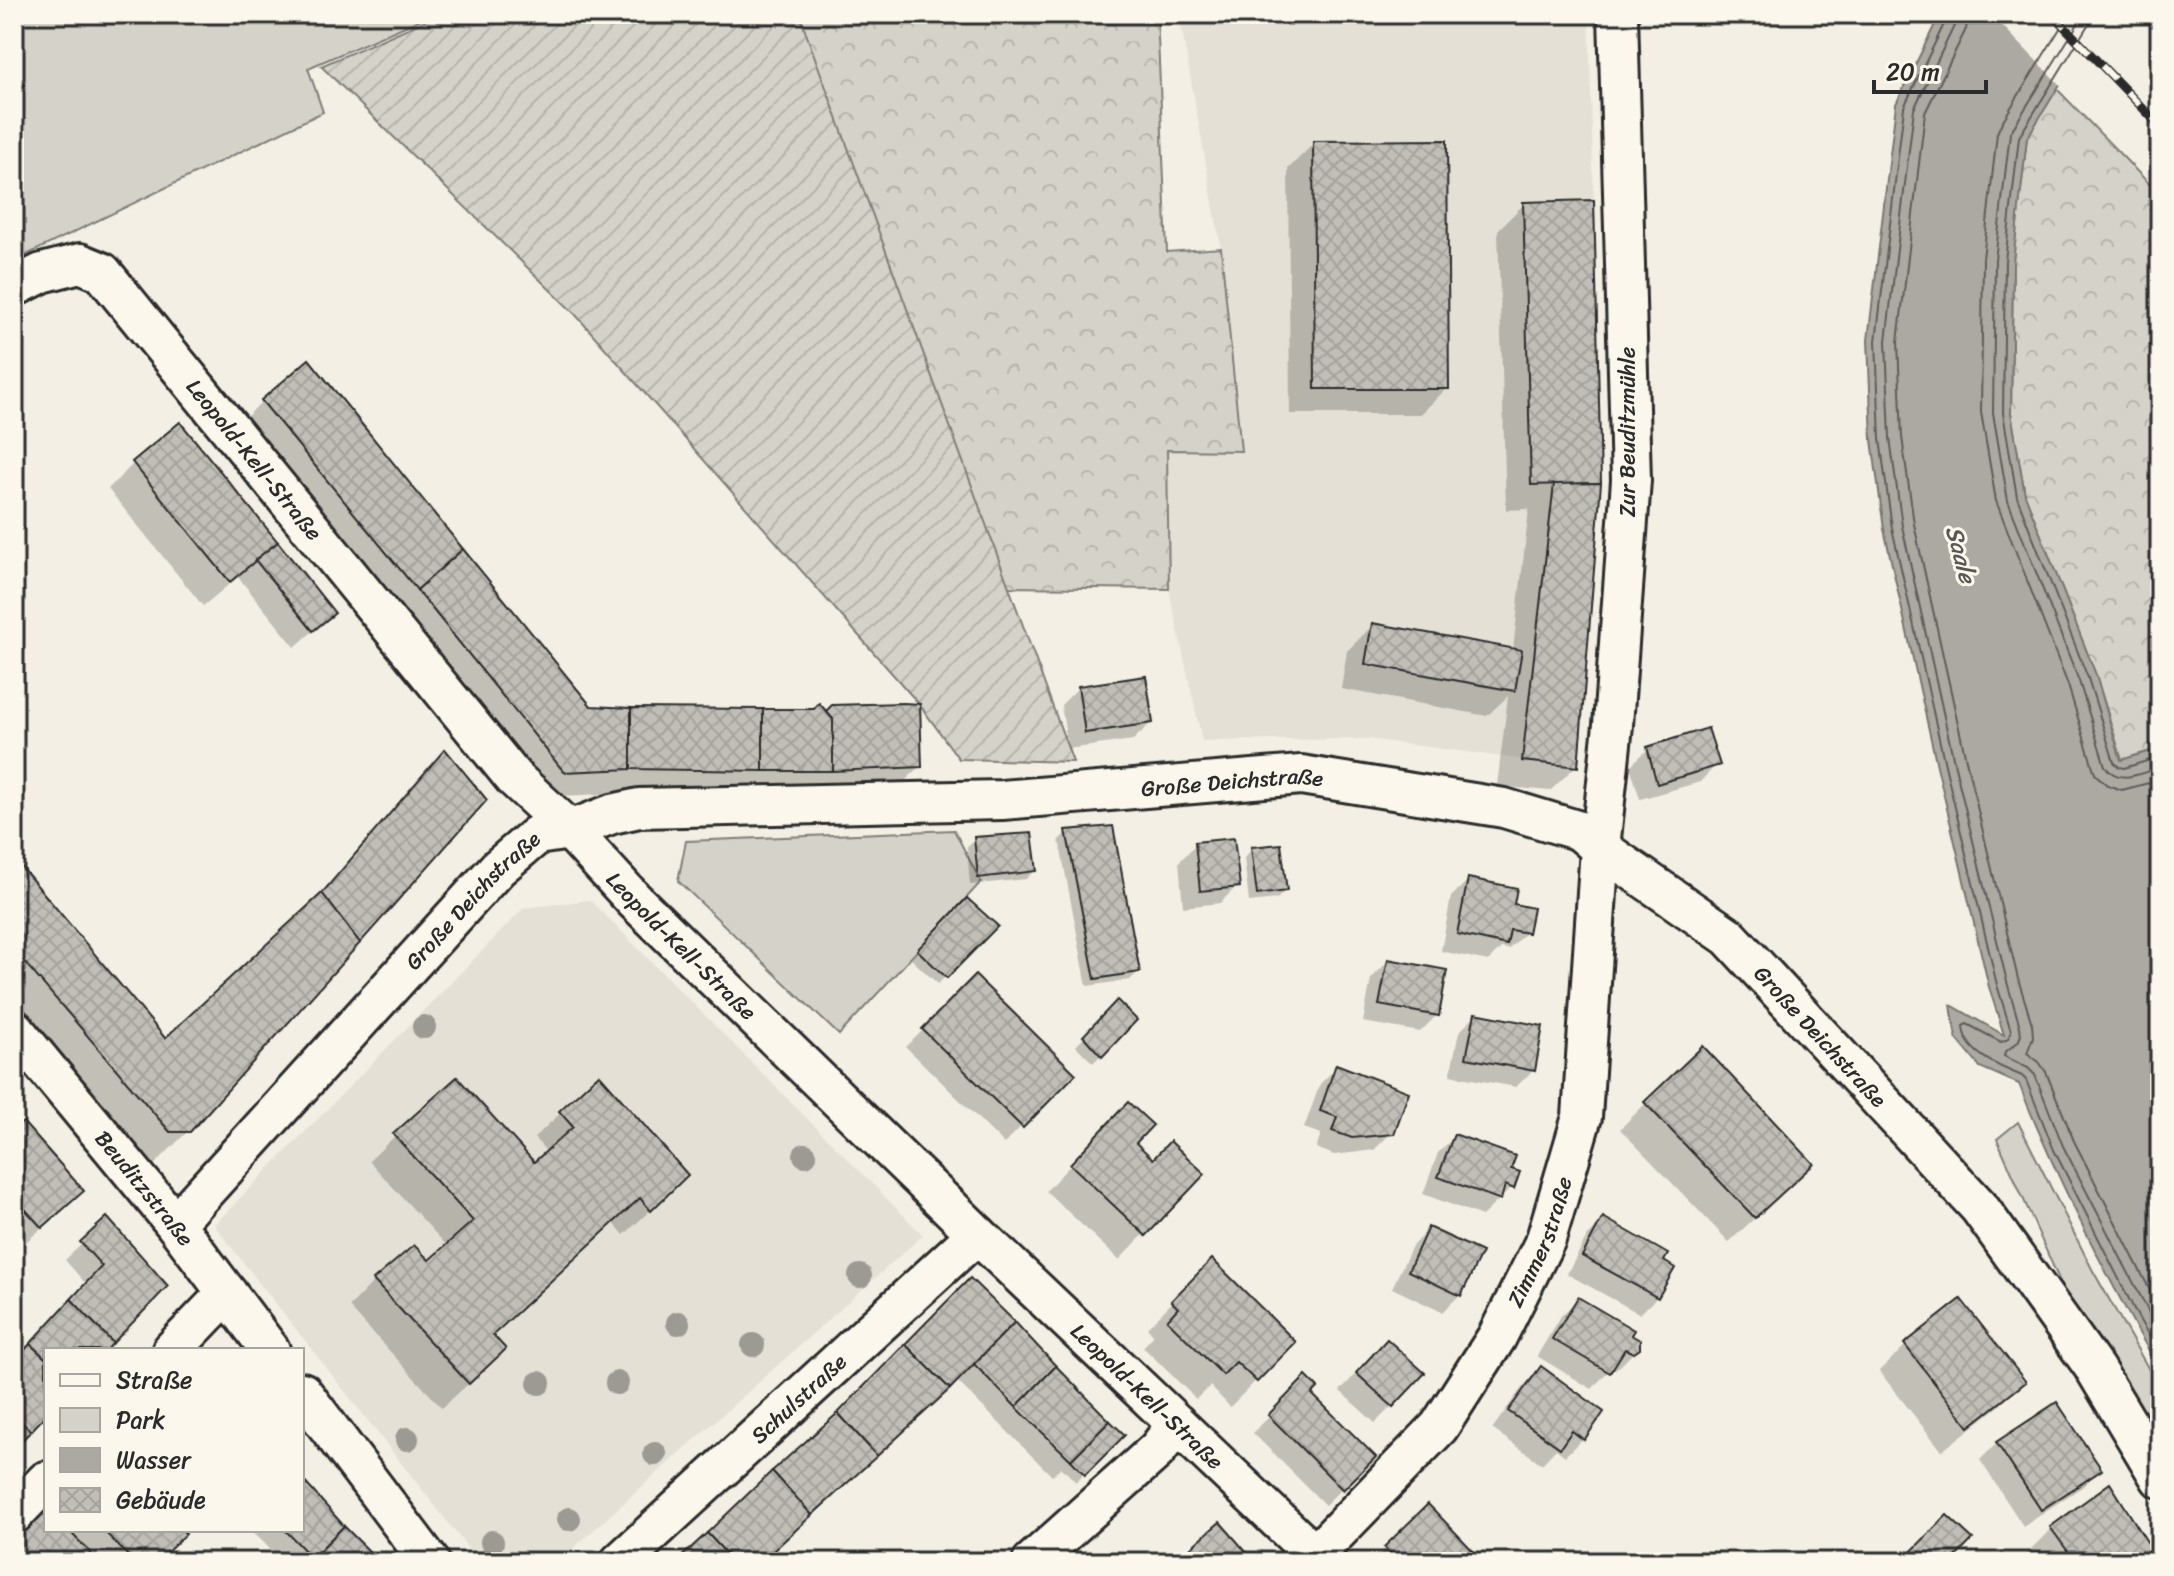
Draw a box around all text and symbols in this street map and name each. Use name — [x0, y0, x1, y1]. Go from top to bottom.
scale bar — [1874, 44, 1986, 94]
text: 20 m — [1886, 51, 1940, 93]
street label: Zur Beuditzmühle — [1608, 347, 1647, 517]
street label: Leopold-Kell-Straße — [176, 369, 333, 549]
water label: Saale — [1933, 521, 1989, 590]
street label: Große Deichstraße — [1140, 755, 1327, 808]
street label: Große Deichstraße — [395, 820, 550, 979]
street label: Leopold-Kell-Straße — [597, 862, 766, 1030]
street label: Große Deichstraße — [1744, 956, 1898, 1117]
street label: Beuditzstraße — [85, 1121, 205, 1255]
street label: Zimmerstraße — [1495, 1172, 1583, 1314]
street label: Leopold-Kell-Straße — [1061, 1313, 1233, 1479]
street label: Schulstraße — [741, 1343, 856, 1453]
legend — [44, 1348, 304, 1532]
text: Straße — [116, 1359, 192, 1401]
text: Park — [116, 1399, 165, 1441]
text: Wasser — [116, 1439, 192, 1481]
text: Gebäude — [116, 1479, 206, 1521]

